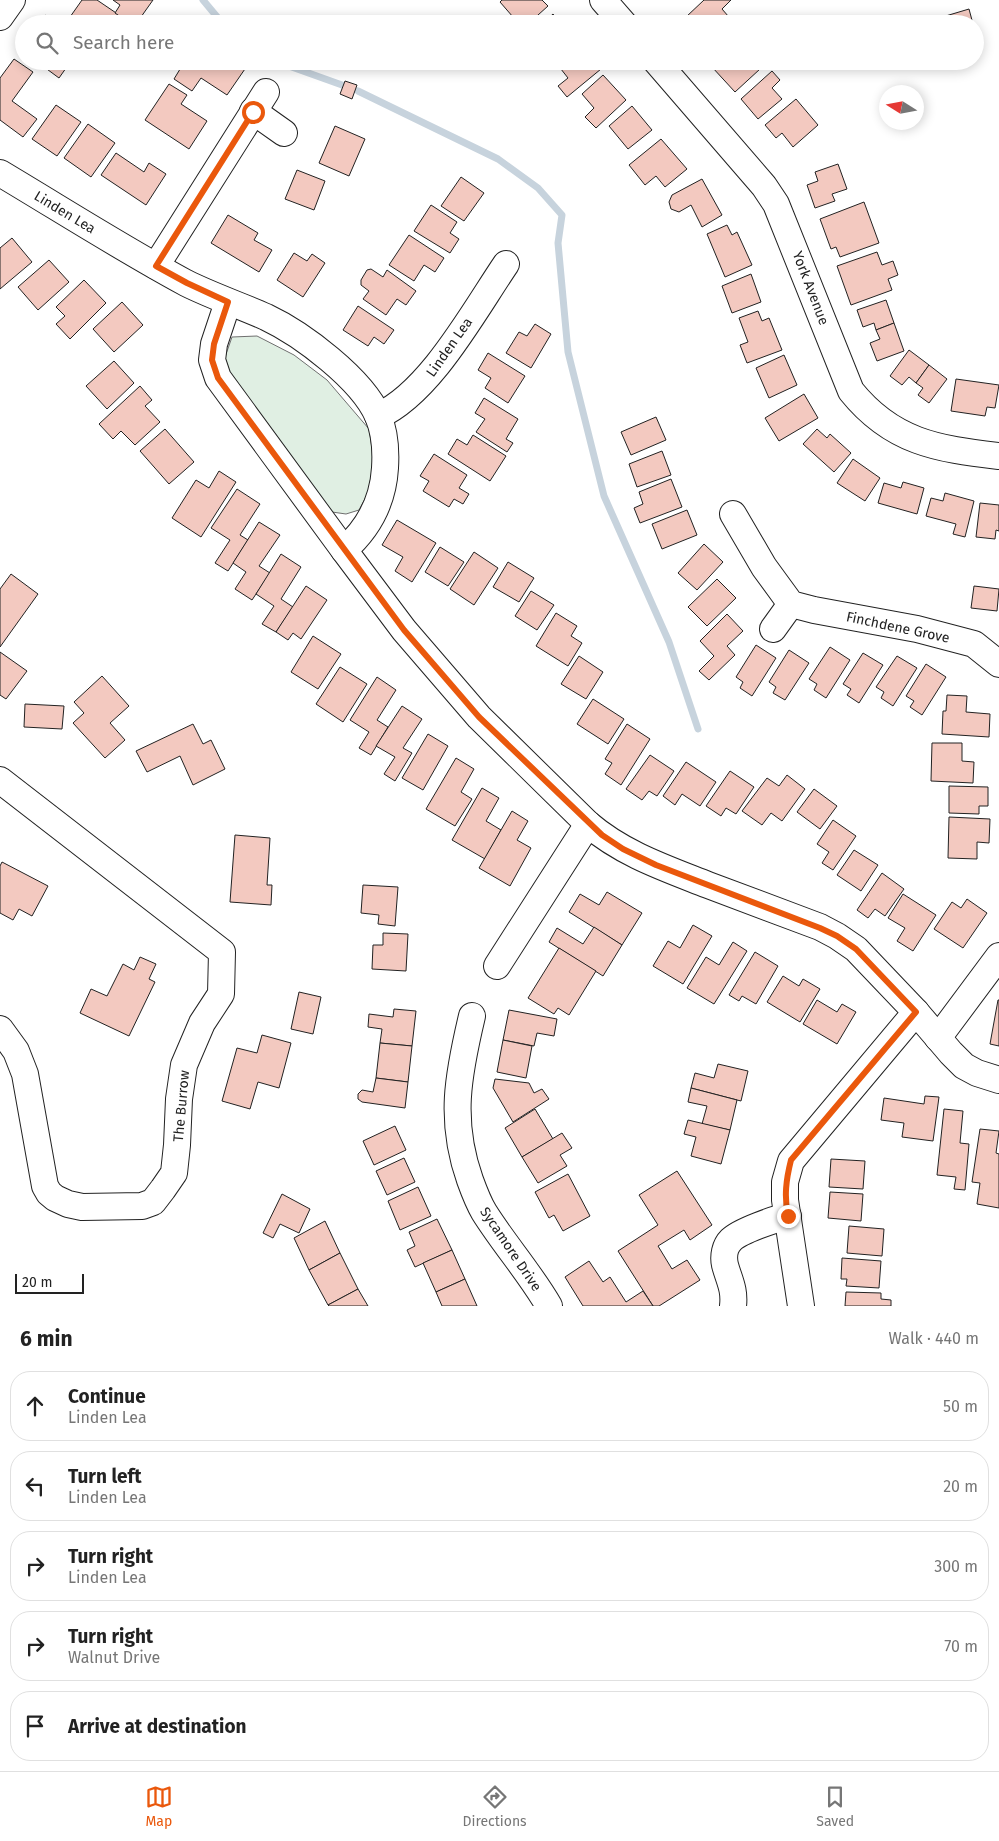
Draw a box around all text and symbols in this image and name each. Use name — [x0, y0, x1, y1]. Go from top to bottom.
search box — [15, 15, 984, 70]
icon: search — [33, 29, 61, 57]
text: Search here — [73, 31, 174, 54]
north arrow — [879, 85, 924, 130]
route start — [242, 101, 265, 124]
street label: Linden Lea — [31, 187, 99, 237]
street label: York Avenue — [789, 249, 832, 328]
street label: Linden Lea — [423, 314, 476, 380]
street label: Finchdene Grove — [845, 608, 951, 647]
street label: The Burrow — [170, 1069, 193, 1143]
street label: Sycamore Drive — [476, 1204, 545, 1295]
route end — [777, 1205, 800, 1228]
scale bar — [15, 1271, 84, 1294]
text: 20 m — [22, 1274, 52, 1291]
text: 6 min — [20, 1326, 73, 1352]
text: Walk · 440 m — [889, 1329, 979, 1348]
text: Continue — [68, 1385, 146, 1408]
icon: ahead — [21, 1392, 49, 1420]
text: 50 m — [943, 1397, 978, 1416]
text: Linden Lea — [68, 1408, 147, 1427]
text: Turn left — [68, 1465, 142, 1488]
icon: left — [21, 1472, 49, 1500]
text: 20 m — [943, 1477, 978, 1496]
text: Linden Lea — [68, 1488, 147, 1507]
text: Turn right — [68, 1545, 153, 1568]
icon: right — [21, 1552, 49, 1580]
text: 300 m — [934, 1557, 978, 1576]
text: Linden Lea — [68, 1568, 147, 1587]
text: Turn right — [68, 1625, 153, 1648]
icon: right — [21, 1632, 49, 1660]
text: 70 m — [944, 1637, 978, 1656]
text: Walnut Drive — [68, 1648, 160, 1667]
icon: arrive — [21, 1712, 49, 1740]
text: Arrive at destination — [68, 1715, 247, 1738]
tab: Map — [145, 1783, 173, 1830]
tab: Directions — [462, 1783, 527, 1830]
tab: Saved — [816, 1783, 854, 1830]

